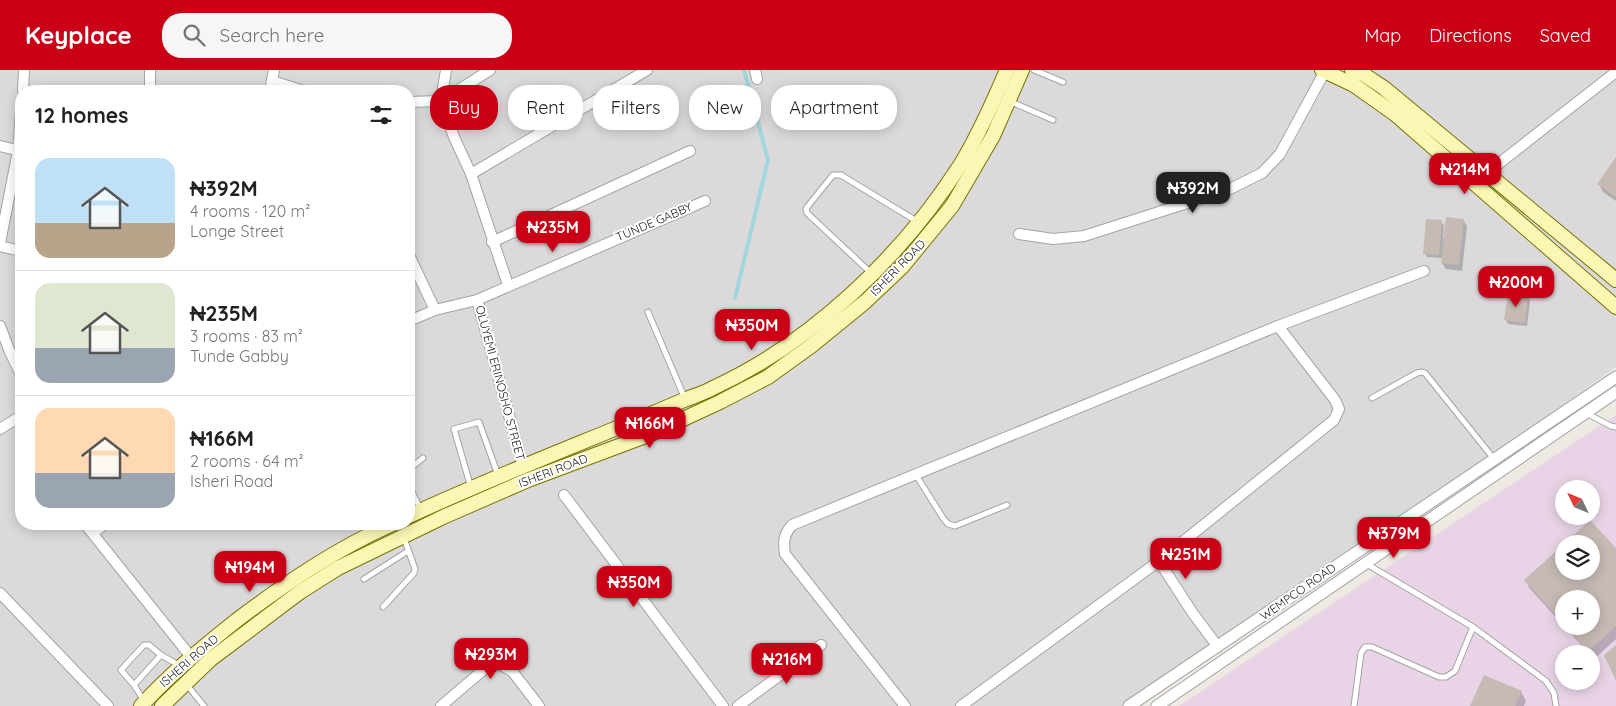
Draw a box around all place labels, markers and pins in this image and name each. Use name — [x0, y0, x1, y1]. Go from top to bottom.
pin: ₦214M — [1430, 152, 1500, 195]
pin: ₦392M — [1158, 172, 1228, 214]
pin: ₦235M — [518, 210, 588, 253]
pin: ₦200M — [1481, 266, 1551, 308]
pin: ₦350M — [717, 308, 787, 351]
pin: ₦166M — [615, 406, 685, 449]
pin: ₦379M — [1359, 516, 1429, 559]
pin: ₦251M — [1151, 538, 1221, 580]
pin: ₦194M — [215, 550, 285, 593]
pin: ₦350M — [599, 566, 669, 608]
pin: ₦293M — [456, 638, 526, 680]
pin: ₦216M — [752, 642, 822, 685]

